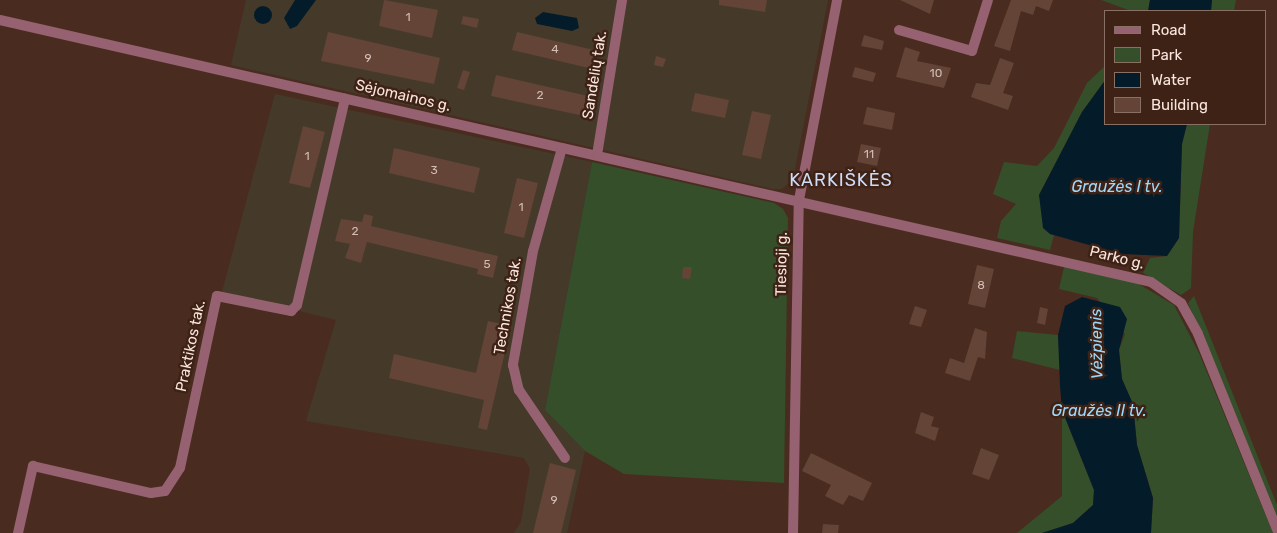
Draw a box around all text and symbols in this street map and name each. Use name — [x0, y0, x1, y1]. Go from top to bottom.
legend — [1104, 10, 1267, 125]
house number: 1 — [405, 11, 411, 25]
text: Road — [1151, 21, 1187, 39]
street label: Sandėlių tak. — [579, 29, 611, 121]
house number: 4 — [551, 43, 559, 57]
text: Park — [1151, 46, 1182, 64]
house number: 9 — [364, 52, 372, 66]
house number: 10 — [930, 67, 942, 81]
text: Water — [1151, 71, 1191, 89]
street label: Sėjomainos g. — [354, 76, 452, 116]
house number: 2 — [536, 89, 544, 103]
text: Building — [1151, 96, 1208, 114]
house number: 11 — [864, 148, 874, 162]
house number: 1 — [304, 150, 310, 164]
house number: 3 — [430, 164, 438, 178]
district label: KARKIŠKĖS — [788, 169, 894, 191]
water label: Graužės I tv. — [1071, 177, 1163, 197]
house number: 1 — [518, 201, 524, 215]
house number: 2 — [351, 225, 359, 239]
street label: Tiesioji g. — [772, 232, 792, 296]
street label: Parko g. — [1088, 243, 1146, 273]
street label: Technikos tak. — [491, 256, 525, 356]
house number: 5 — [483, 258, 491, 272]
house number: 8 — [977, 279, 985, 293]
street label: Praktikos tak. — [172, 298, 210, 394]
water label: Vėžpienis — [1087, 308, 1107, 380]
water label: Graužės II tv. — [1051, 401, 1147, 421]
house number: 9 — [550, 494, 558, 508]

